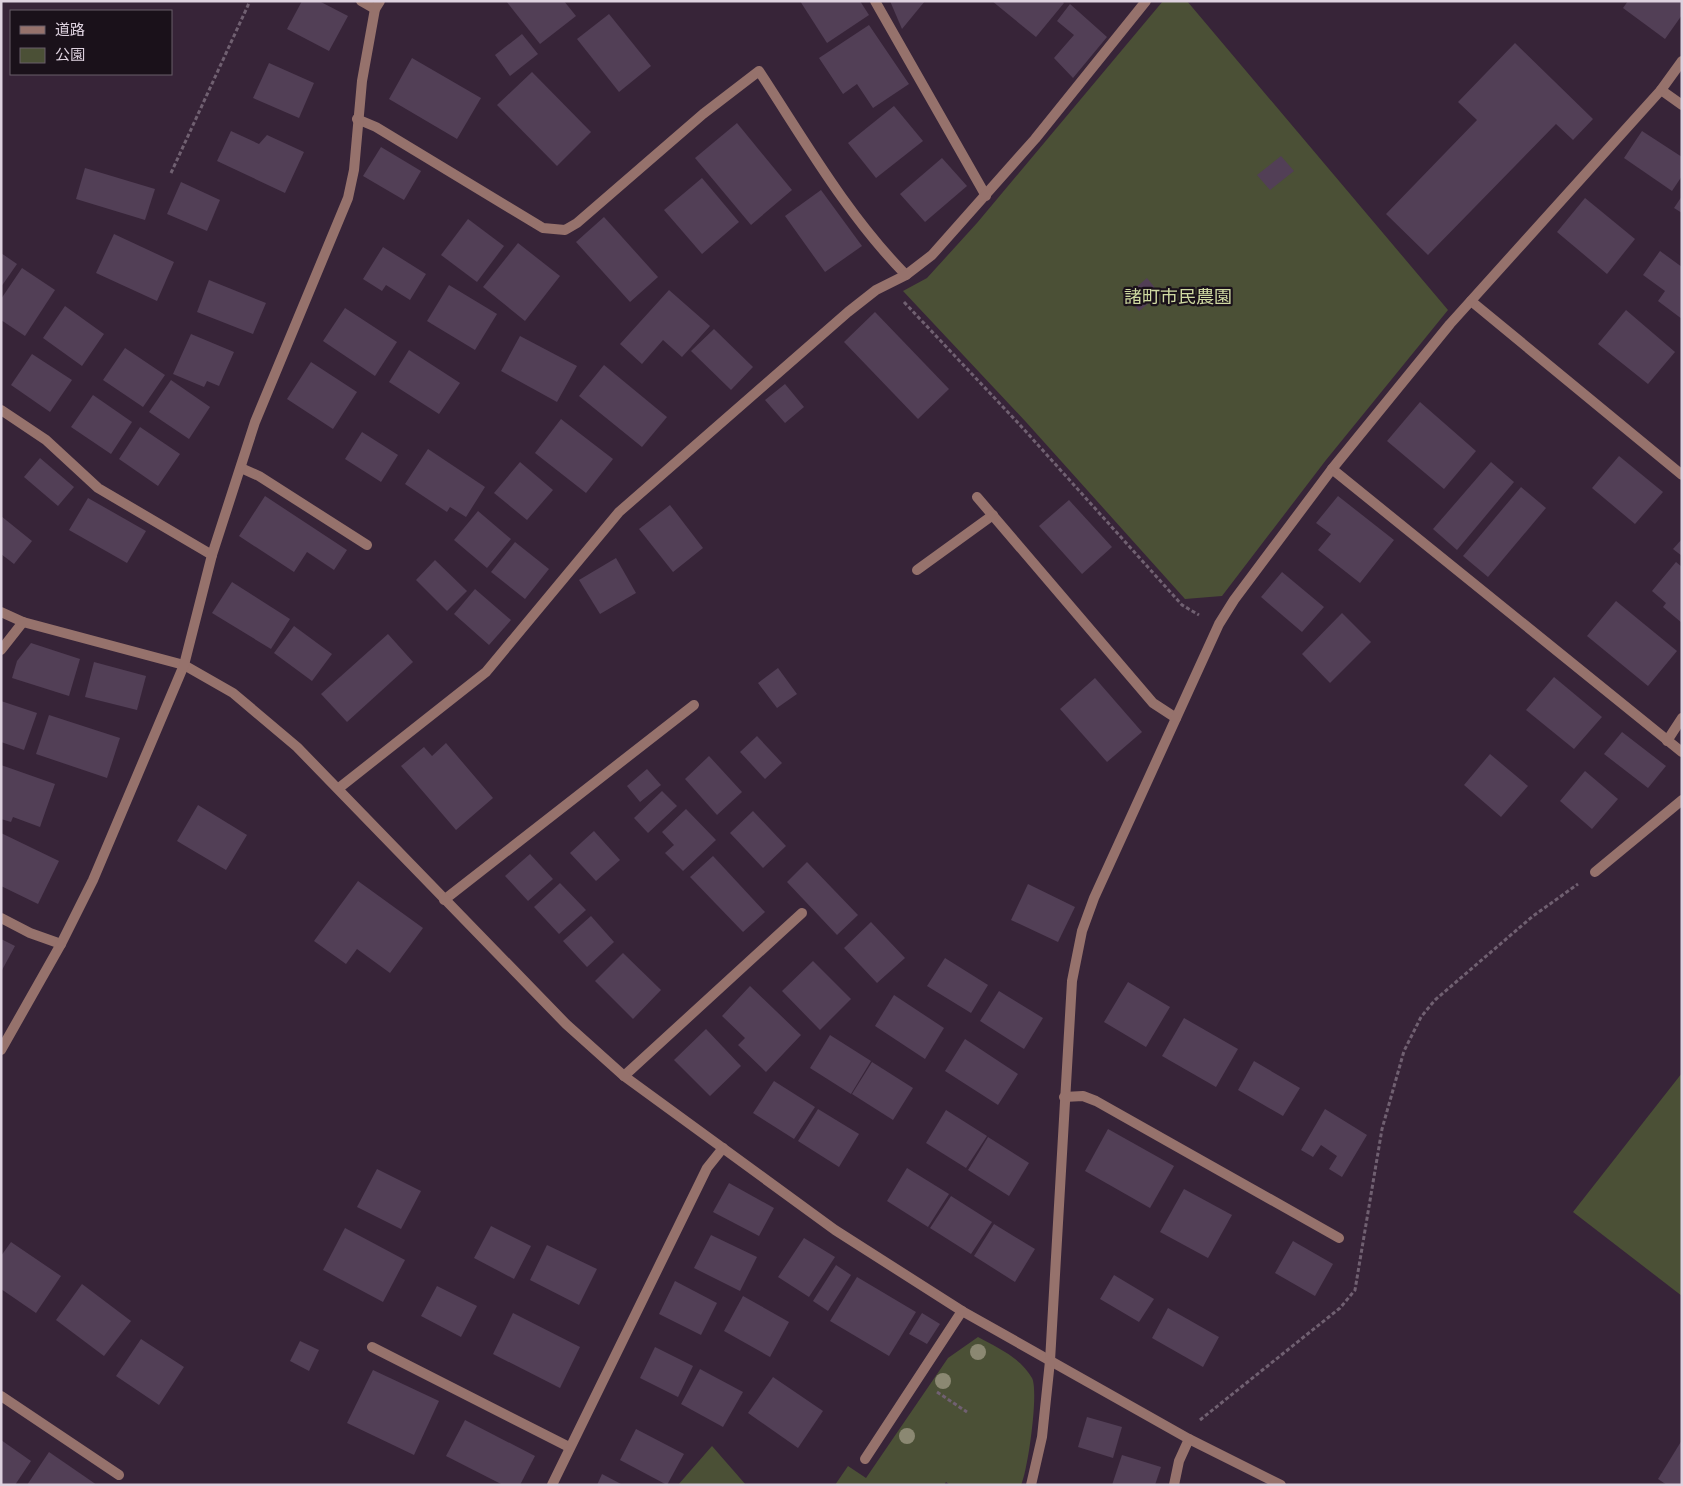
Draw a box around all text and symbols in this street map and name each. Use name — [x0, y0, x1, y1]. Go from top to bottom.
legend — [10, 10, 172, 75]
text: 道路 — [55, 21, 85, 39]
text: 公園 — [55, 46, 85, 64]
park label: 諸町市民農園 — [1124, 286, 1232, 308]

